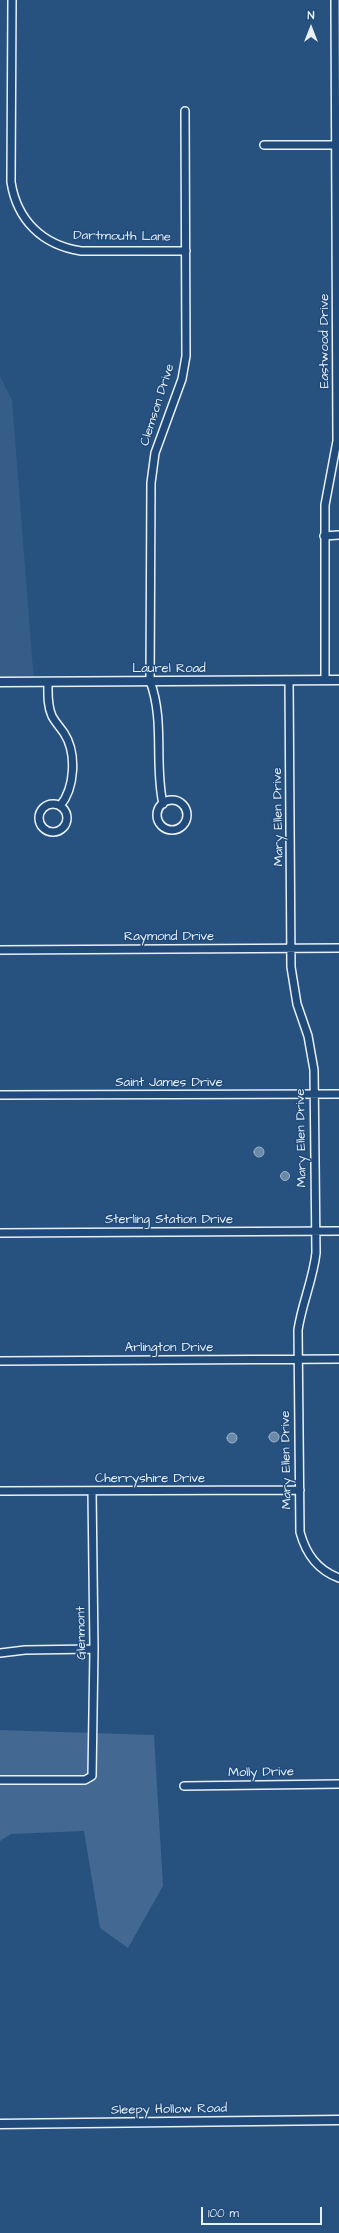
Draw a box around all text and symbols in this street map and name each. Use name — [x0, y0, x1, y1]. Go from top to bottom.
north arrow — [291, 8, 331, 48]
text: N — [308, 8, 314, 23]
street label: Dartmouth Lane — [73, 228, 171, 246]
street label: Eastwood Drive — [317, 294, 333, 388]
street label: Clemson Drive — [137, 362, 179, 448]
street label: Laurel Road — [132, 661, 206, 677]
street label: Mary Ellen Drive — [270, 767, 288, 867]
street label: Raymond Drive — [124, 929, 214, 945]
street label: Saint James Drive — [115, 1075, 223, 1091]
street label: Mary Ellen Drive — [293, 1088, 311, 1188]
street label: Sterling Station Drive — [105, 1212, 233, 1228]
street label: Arlington Drive — [125, 1340, 213, 1356]
street label: Mary Ellen Drive — [278, 1410, 296, 1510]
street label: Cherryshire Drive — [95, 1471, 205, 1487]
street label: Glenmont — [74, 1606, 90, 1660]
street label: Molly Drive — [228, 1765, 294, 1781]
street label: Sleepy Hollow Road — [111, 2101, 227, 2119]
scale bar — [203, 2199, 324, 2225]
text: 100 m — [208, 2205, 239, 2222]

